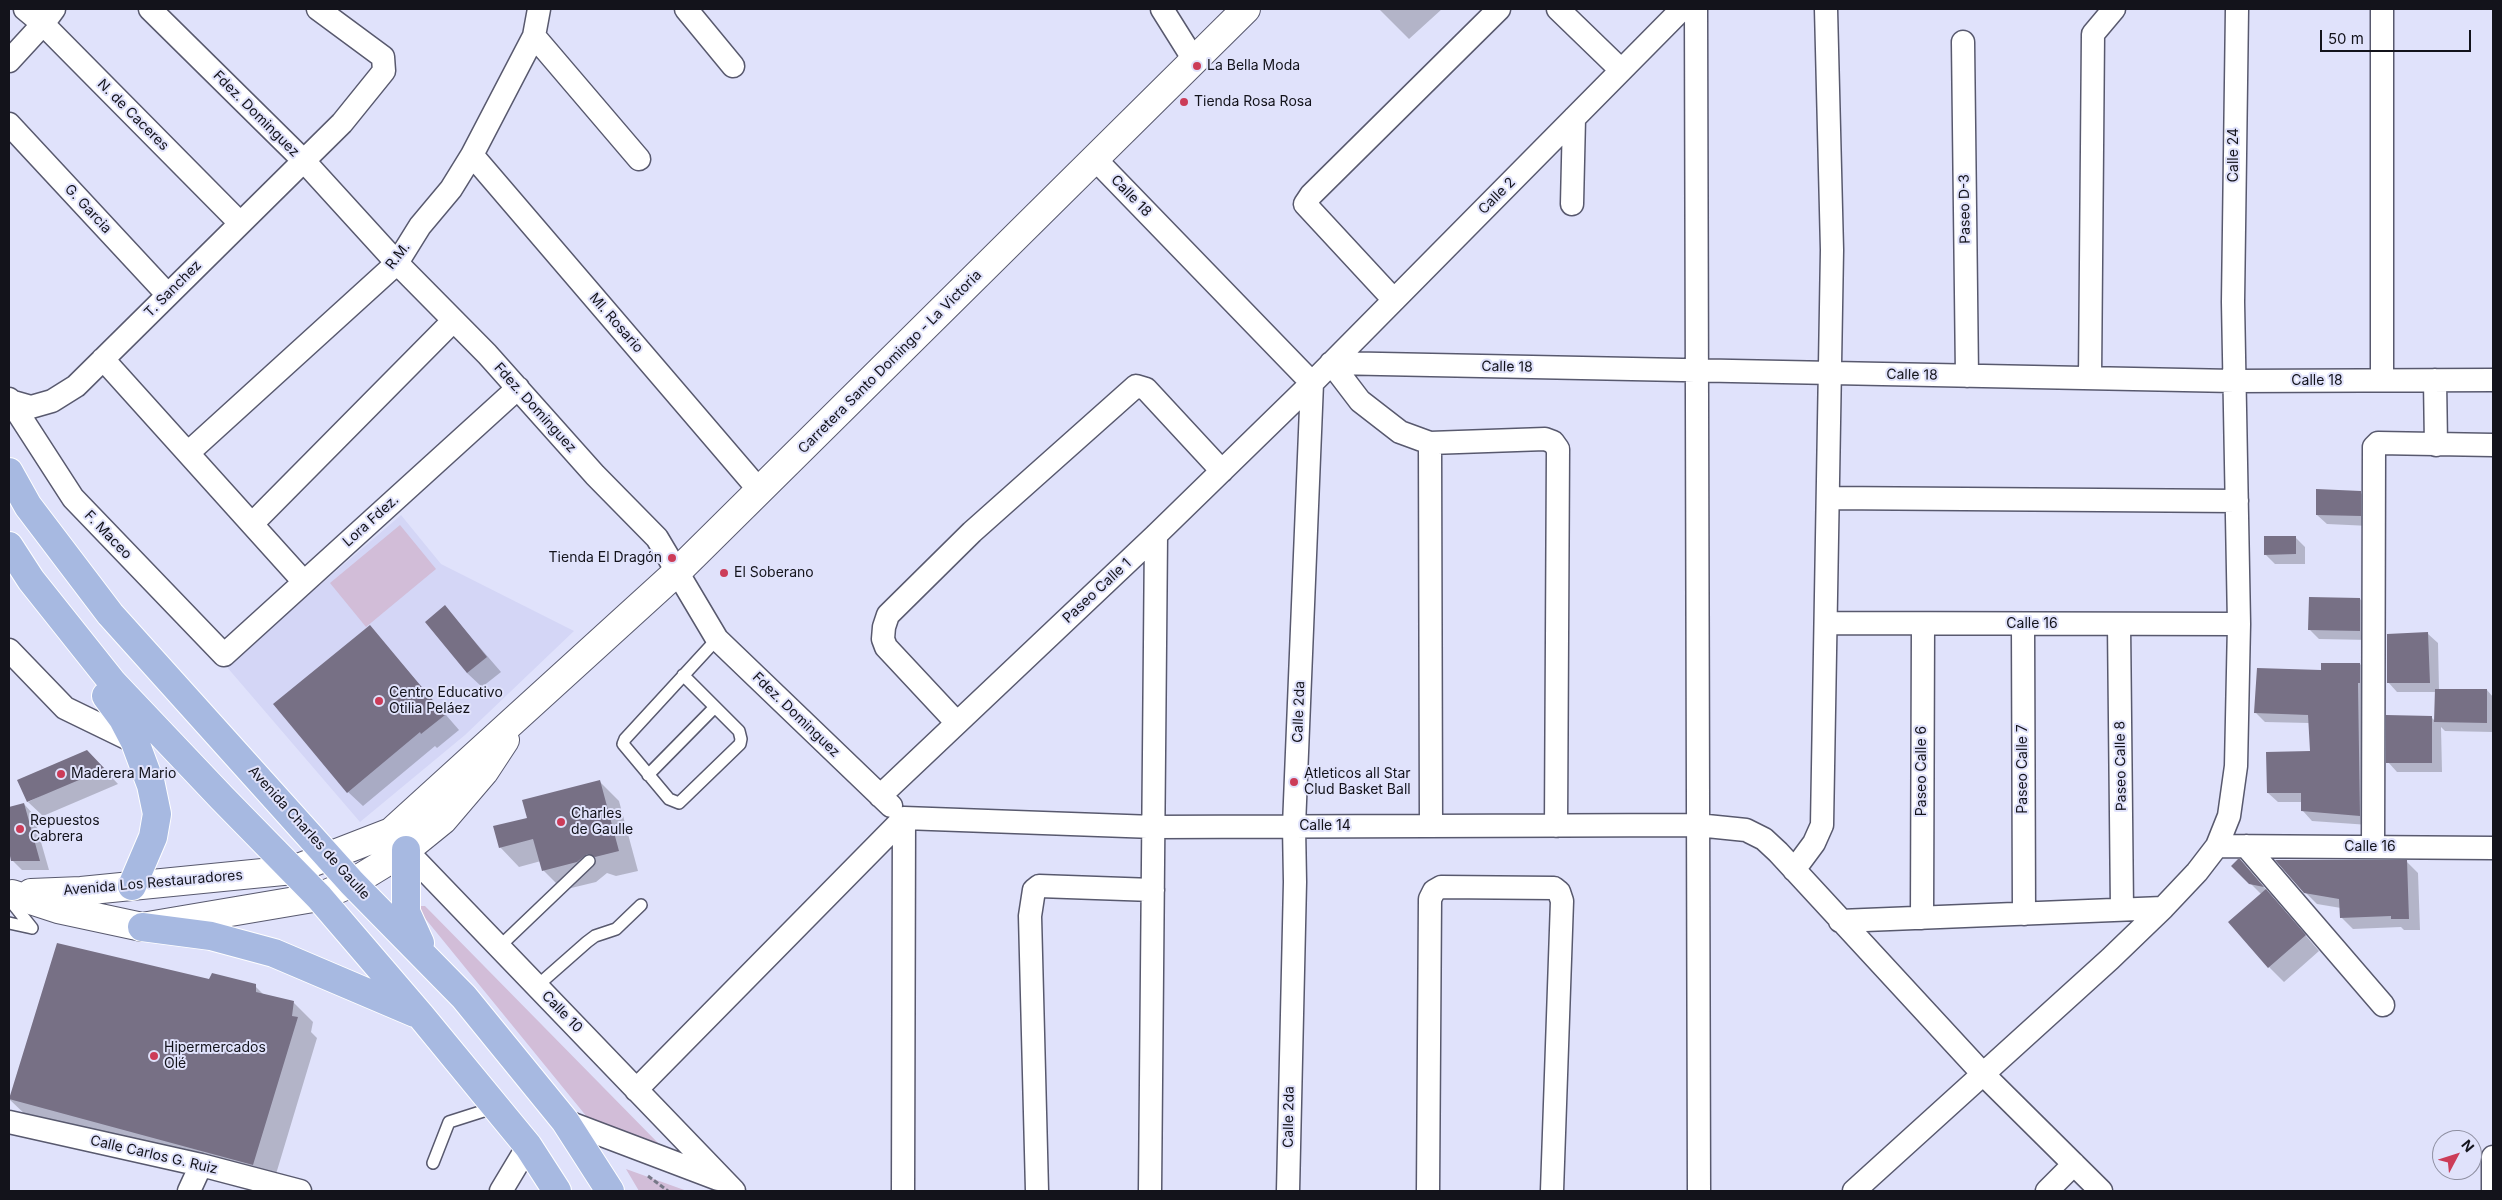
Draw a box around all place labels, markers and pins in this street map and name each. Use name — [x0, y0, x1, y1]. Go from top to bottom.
place label: La Bella Moda — [1207, 58, 1300, 74]
marker: La Bella Moda — [1191, 60, 1203, 72]
place label: Tienda Rosa Rosa — [1194, 94, 1312, 110]
marker: Tienda Rosa Rosa — [1178, 96, 1190, 108]
place label: Tienda El Dragón — [549, 550, 662, 566]
marker: Tienda El Dragón — [666, 552, 678, 564]
place label: El Soberano — [734, 565, 814, 581]
marker: El Soberano — [718, 567, 730, 579]
place label: Centro Educativo Otilia Peláez — [389, 685, 503, 718]
marker: Centro Educativo Otilia Peláez — [373, 695, 385, 707]
place label: Maderera Mario — [71, 766, 176, 782]
place label: Atleticos all Star Clud Basket Ball — [1304, 766, 1411, 799]
marker: Maderera Mario — [55, 768, 67, 780]
marker: Atleticos all Star Clud Basket Ball — [1288, 776, 1300, 788]
place label: Charles de Gaulle — [571, 806, 633, 839]
place label: Repuestos Cabrera — [30, 813, 100, 846]
marker: Charles de Gaulle — [555, 816, 567, 828]
marker: Repuestos Cabrera — [14, 823, 26, 835]
place label: Hipermercados Olé — [164, 1040, 266, 1072]
marker: Hipermercados Olé — [148, 1050, 160, 1062]

